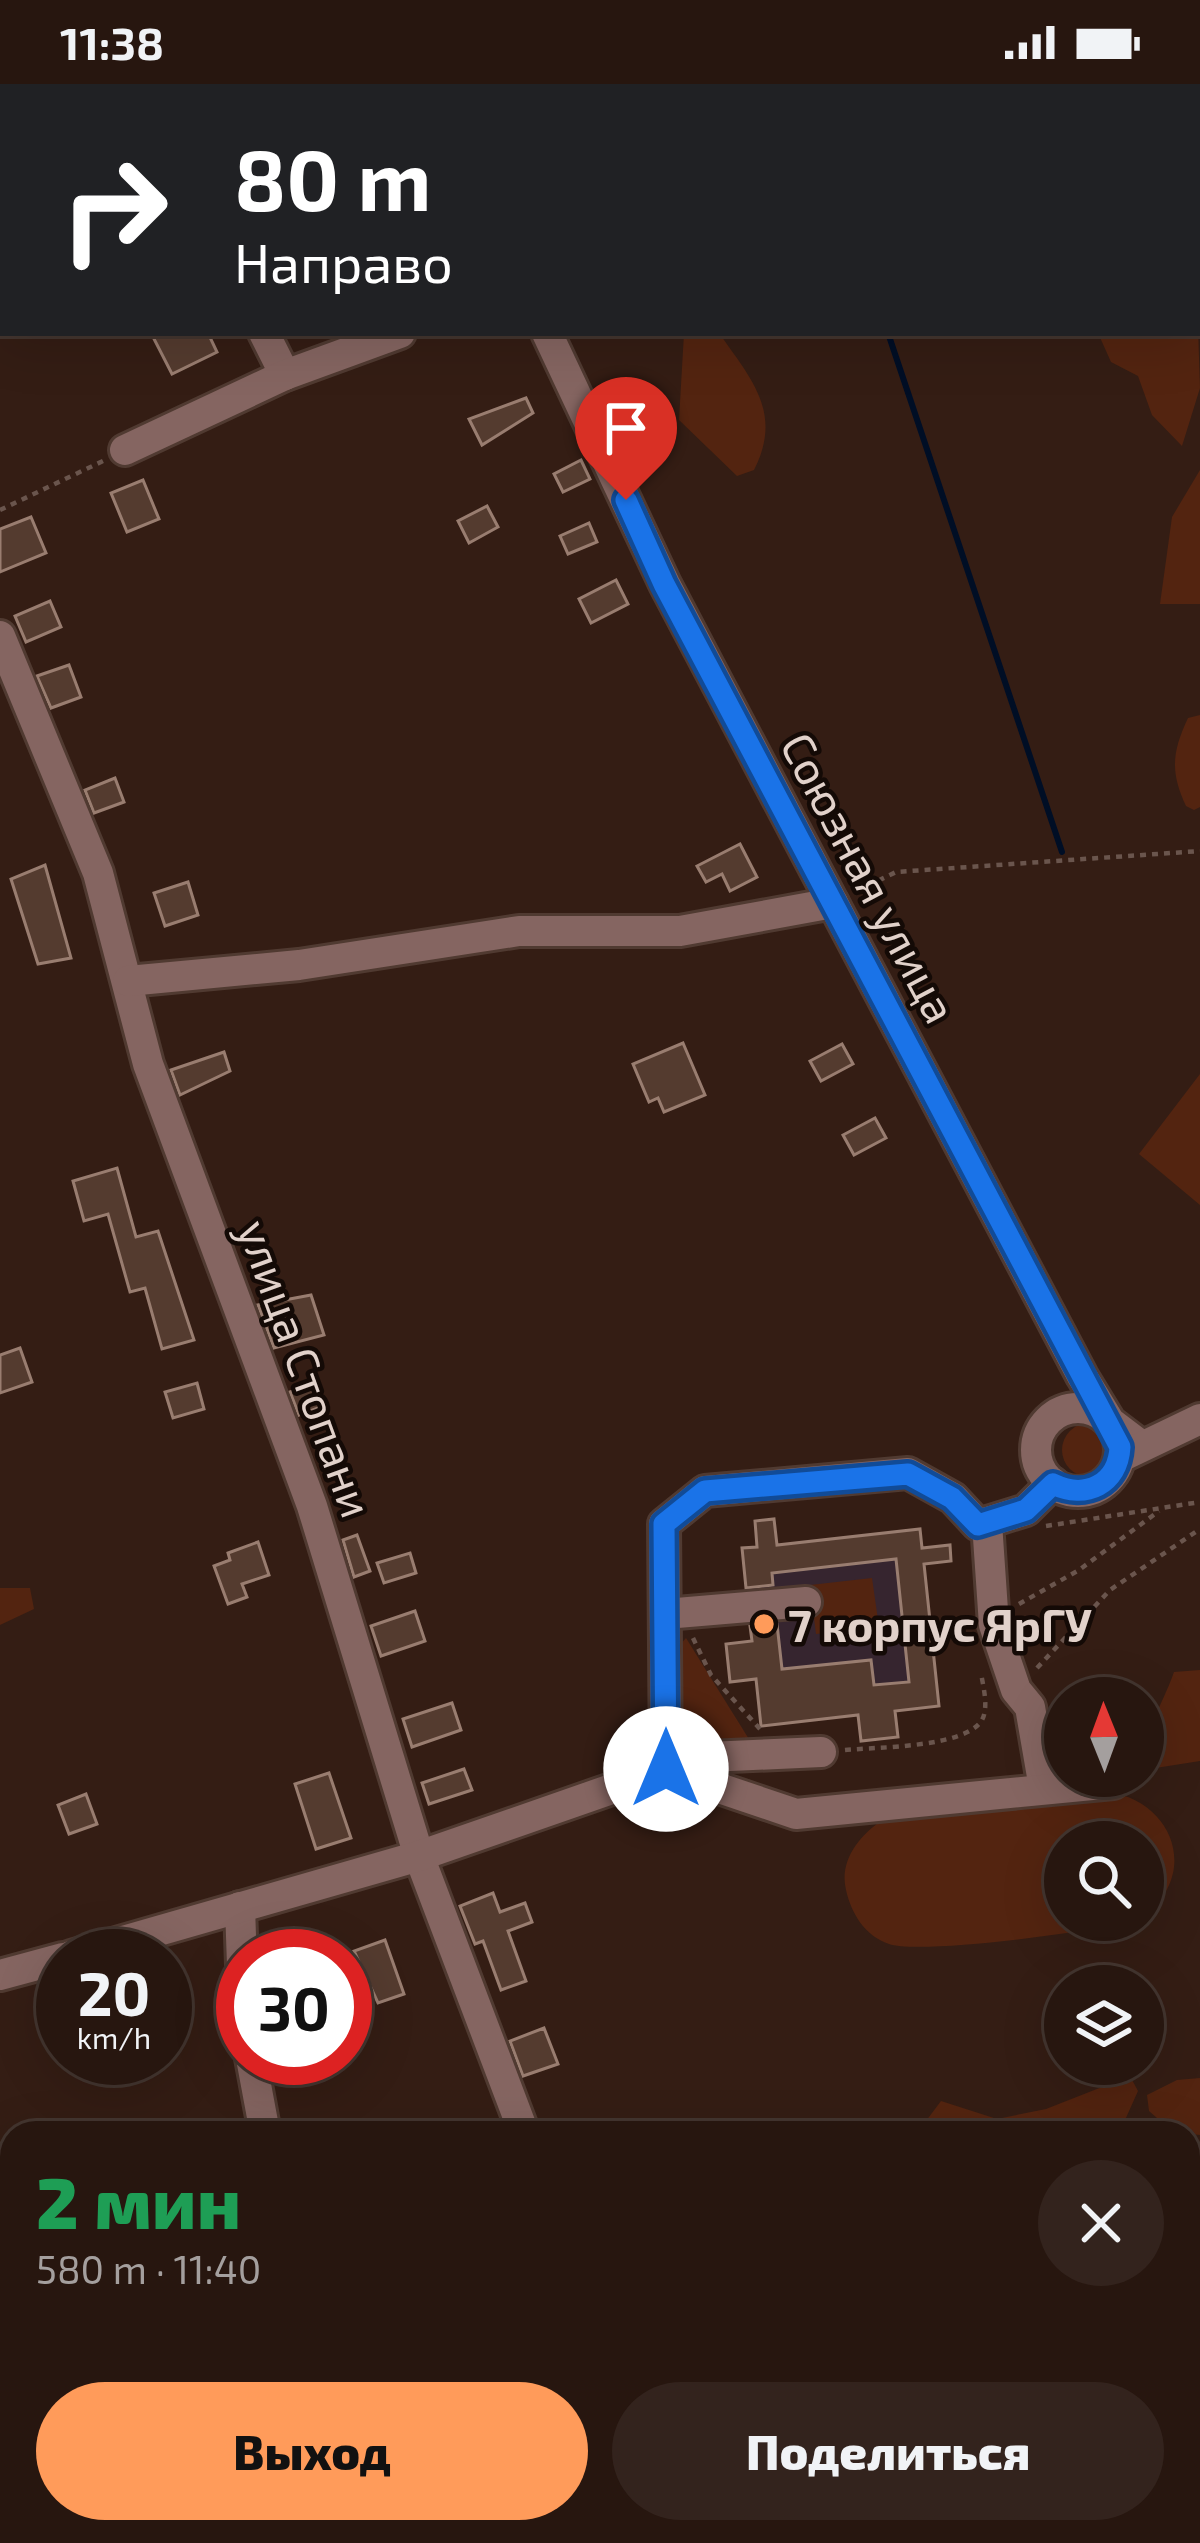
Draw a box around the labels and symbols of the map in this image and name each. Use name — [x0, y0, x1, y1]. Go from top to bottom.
pin — [575, 377, 677, 500]
street label: Союзная улица — [770, 723, 969, 1032]
street label: улица Стопани — [227, 1212, 386, 1524]
place label: 7 корпус ЯрГУ — [788, 1597, 1092, 1652]
marker: 7 корпус ЯрГУ — [751, 1611, 777, 1637]
north arrow — [1044, 1677, 1164, 1797]
position arrow — [603, 1706, 729, 1832]
speed limit sign: 30 — [216, 1929, 372, 2085]

